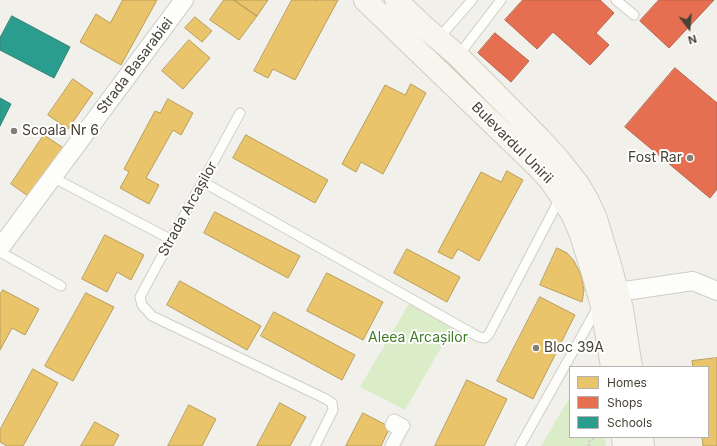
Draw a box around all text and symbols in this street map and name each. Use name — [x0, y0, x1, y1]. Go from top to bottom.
north arrow — [669, 8, 709, 48]
street label: Strada Basarabiei — [93, 15, 177, 117]
text: N — [686, 32, 698, 47]
street label: Bulevardul Unirii — [468, 99, 556, 187]
place label: Scoala Nr 6 — [22, 123, 99, 139]
marker: Scoala Nr 6 — [9, 126, 19, 136]
place label: Fost Rar — [628, 150, 682, 166]
marker: Fost Rar — [685, 153, 695, 163]
street label: Strada Arcașilor — [155, 159, 221, 259]
park label: Aleea Arcașilor — [368, 330, 468, 346]
place label: Bloc 39A — [544, 340, 604, 356]
marker: Bloc 39A — [531, 343, 541, 353]
legend — [569, 366, 709, 438]
text: Homes — [607, 375, 647, 390]
text: Shops — [607, 395, 643, 410]
text: Schools — [607, 415, 652, 430]

